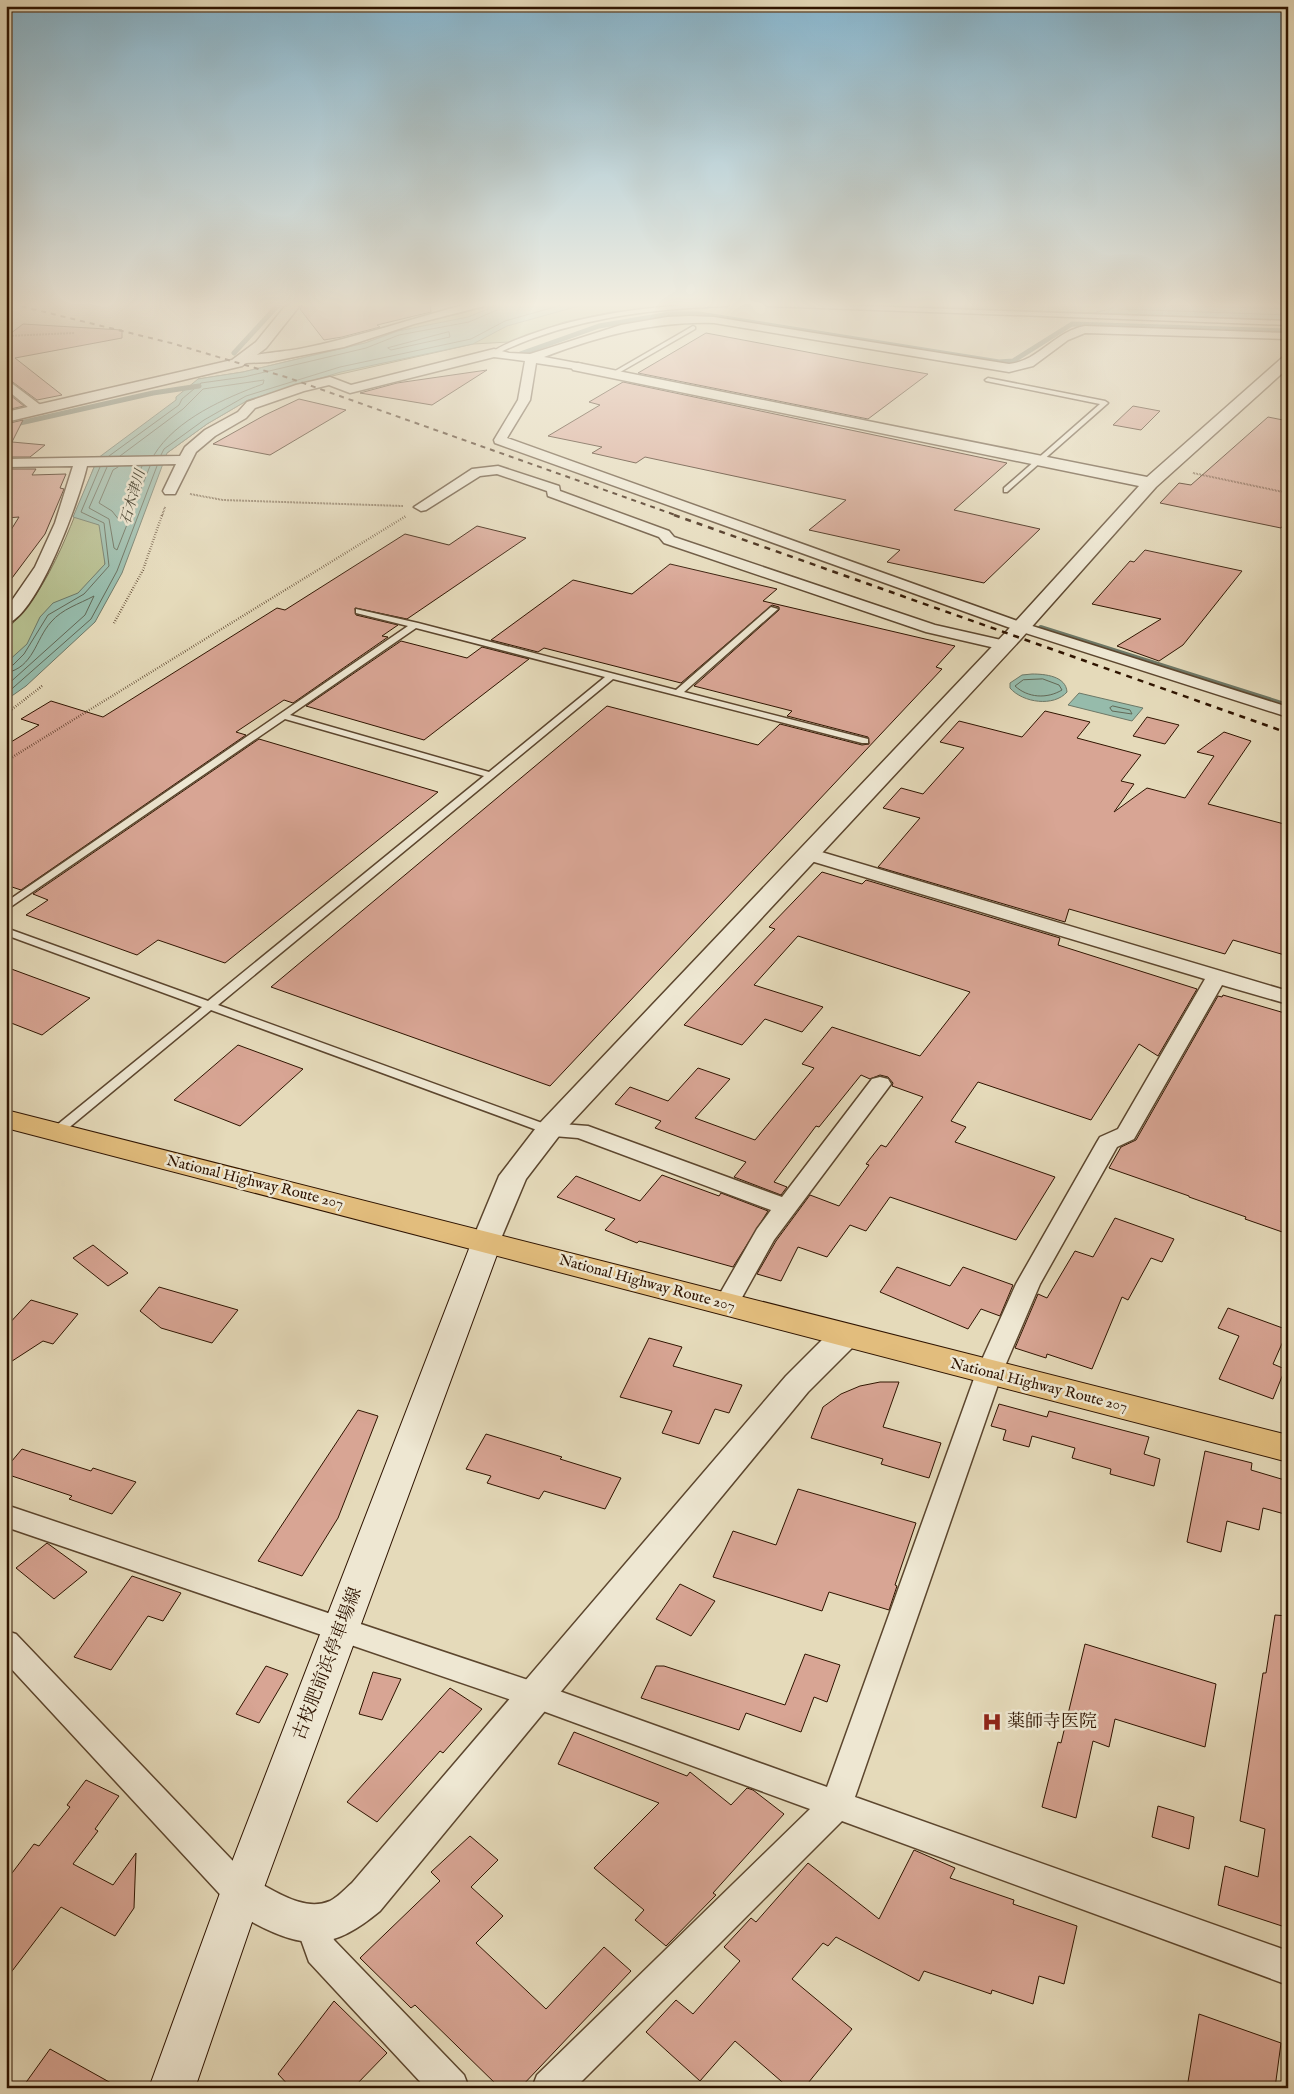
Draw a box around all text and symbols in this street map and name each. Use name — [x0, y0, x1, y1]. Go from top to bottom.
water label: 石木津川 — [117, 466, 150, 526]
street label: National Highway Route 207 — [165, 1151, 345, 1213]
street label: National Highway Route 207 — [557, 1250, 737, 1316]
street label: National Highway Route 207 — [949, 1354, 1129, 1416]
street label: 古枝肥前浜停車場線 — [288, 1584, 368, 1744]
hospital icon: 薬師寺医院 — [981, 1711, 1003, 1733]
place label: 薬師寺医院 — [1007, 1711, 1097, 1734]

